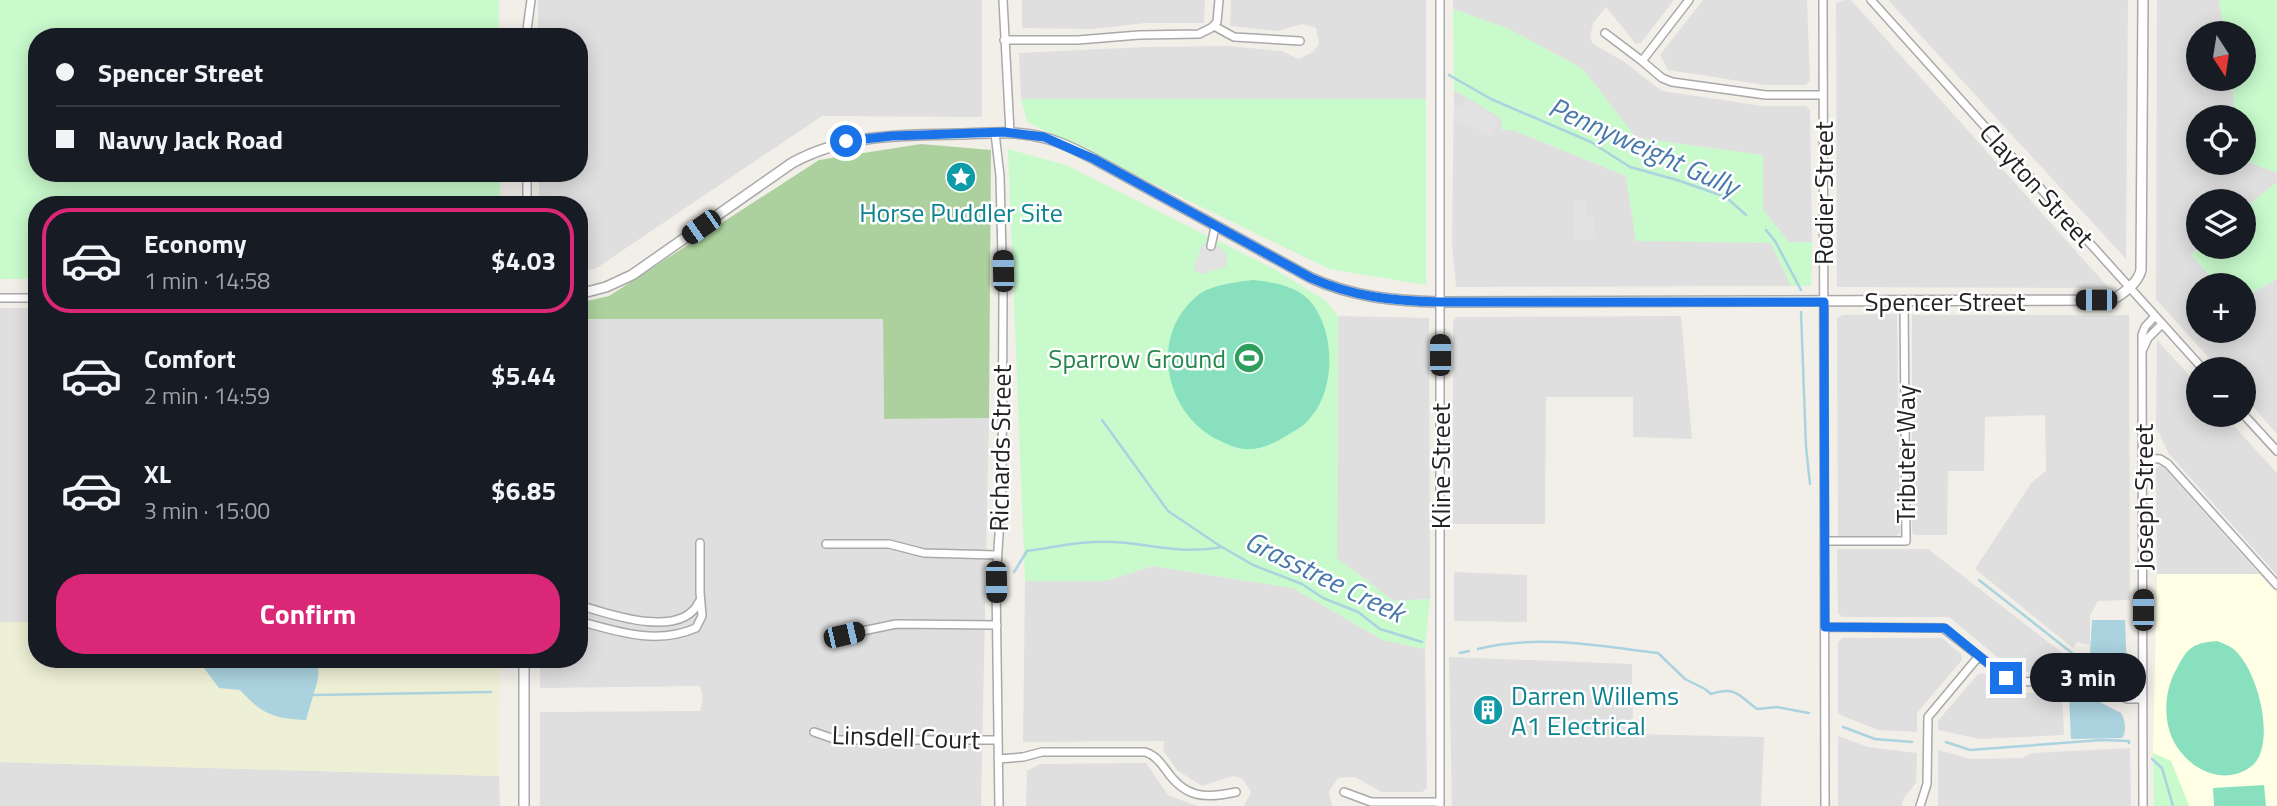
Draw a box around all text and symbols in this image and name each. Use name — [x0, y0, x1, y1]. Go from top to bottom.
north arrow — [2186, 21, 2256, 91]
map controls — [2186, 21, 2256, 427]
text: Spencer Street — [98, 53, 263, 92]
water label: Pennyweight Gully — [1542, 85, 1749, 209]
button: locate — [2186, 105, 2256, 175]
street label: Clayton Street — [1971, 114, 2103, 256]
text: Navvy Jack Road — [98, 120, 283, 159]
street label: Rodier Street — [1804, 121, 1843, 265]
route start — [830, 125, 862, 157]
place icon: Horse Puddler Site — [944, 160, 978, 194]
button: layers — [2186, 189, 2256, 259]
place label: Horse Puddler Site — [859, 193, 1063, 232]
car — [678, 206, 725, 248]
text: Economy — [144, 224, 246, 263]
icon: car — [60, 229, 123, 292]
text: $4.03 — [491, 241, 556, 280]
car — [993, 250, 1014, 292]
text: 1 min · 14:58 — [144, 263, 270, 298]
button: + — [2186, 273, 2256, 343]
street label: Spencer Street — [1865, 282, 2025, 321]
car — [2076, 290, 2118, 311]
car — [1430, 334, 1451, 376]
text: Comfort — [144, 339, 236, 378]
place label: Sparrow Ground — [1048, 339, 1226, 378]
sports icon: Sparrow Ground — [1232, 341, 1266, 375]
icon: car — [60, 344, 123, 407]
text: $5.44 — [491, 356, 556, 395]
button: − — [2186, 357, 2256, 427]
street label: Richards Street — [979, 364, 1021, 532]
text: 2 min · 14:59 — [144, 378, 270, 413]
street label: Tributer Way — [1886, 385, 1925, 523]
street label: Kline Street — [1421, 403, 1460, 529]
street label: Joseph Street — [2124, 424, 2163, 570]
text: XL — [144, 454, 171, 493]
icon: car — [60, 459, 123, 522]
text: $6.85 — [491, 471, 556, 510]
text: 3 min · 15:00 — [144, 493, 270, 528]
water label: Grasstree Creek — [1238, 519, 1415, 635]
car — [986, 561, 1007, 603]
button: Confirm — [56, 574, 560, 654]
car — [2133, 589, 2154, 631]
car — [822, 620, 867, 650]
callout: 3 min — [2030, 654, 2146, 702]
text: 3 min — [2060, 660, 2116, 695]
route end — [1990, 662, 2022, 694]
place label: Darren Willems A1 Electrical — [1511, 676, 1679, 745]
building icon: Darren Willems A1 Electrical — [1471, 693, 1505, 727]
street label: Linsdell Court — [831, 715, 981, 759]

